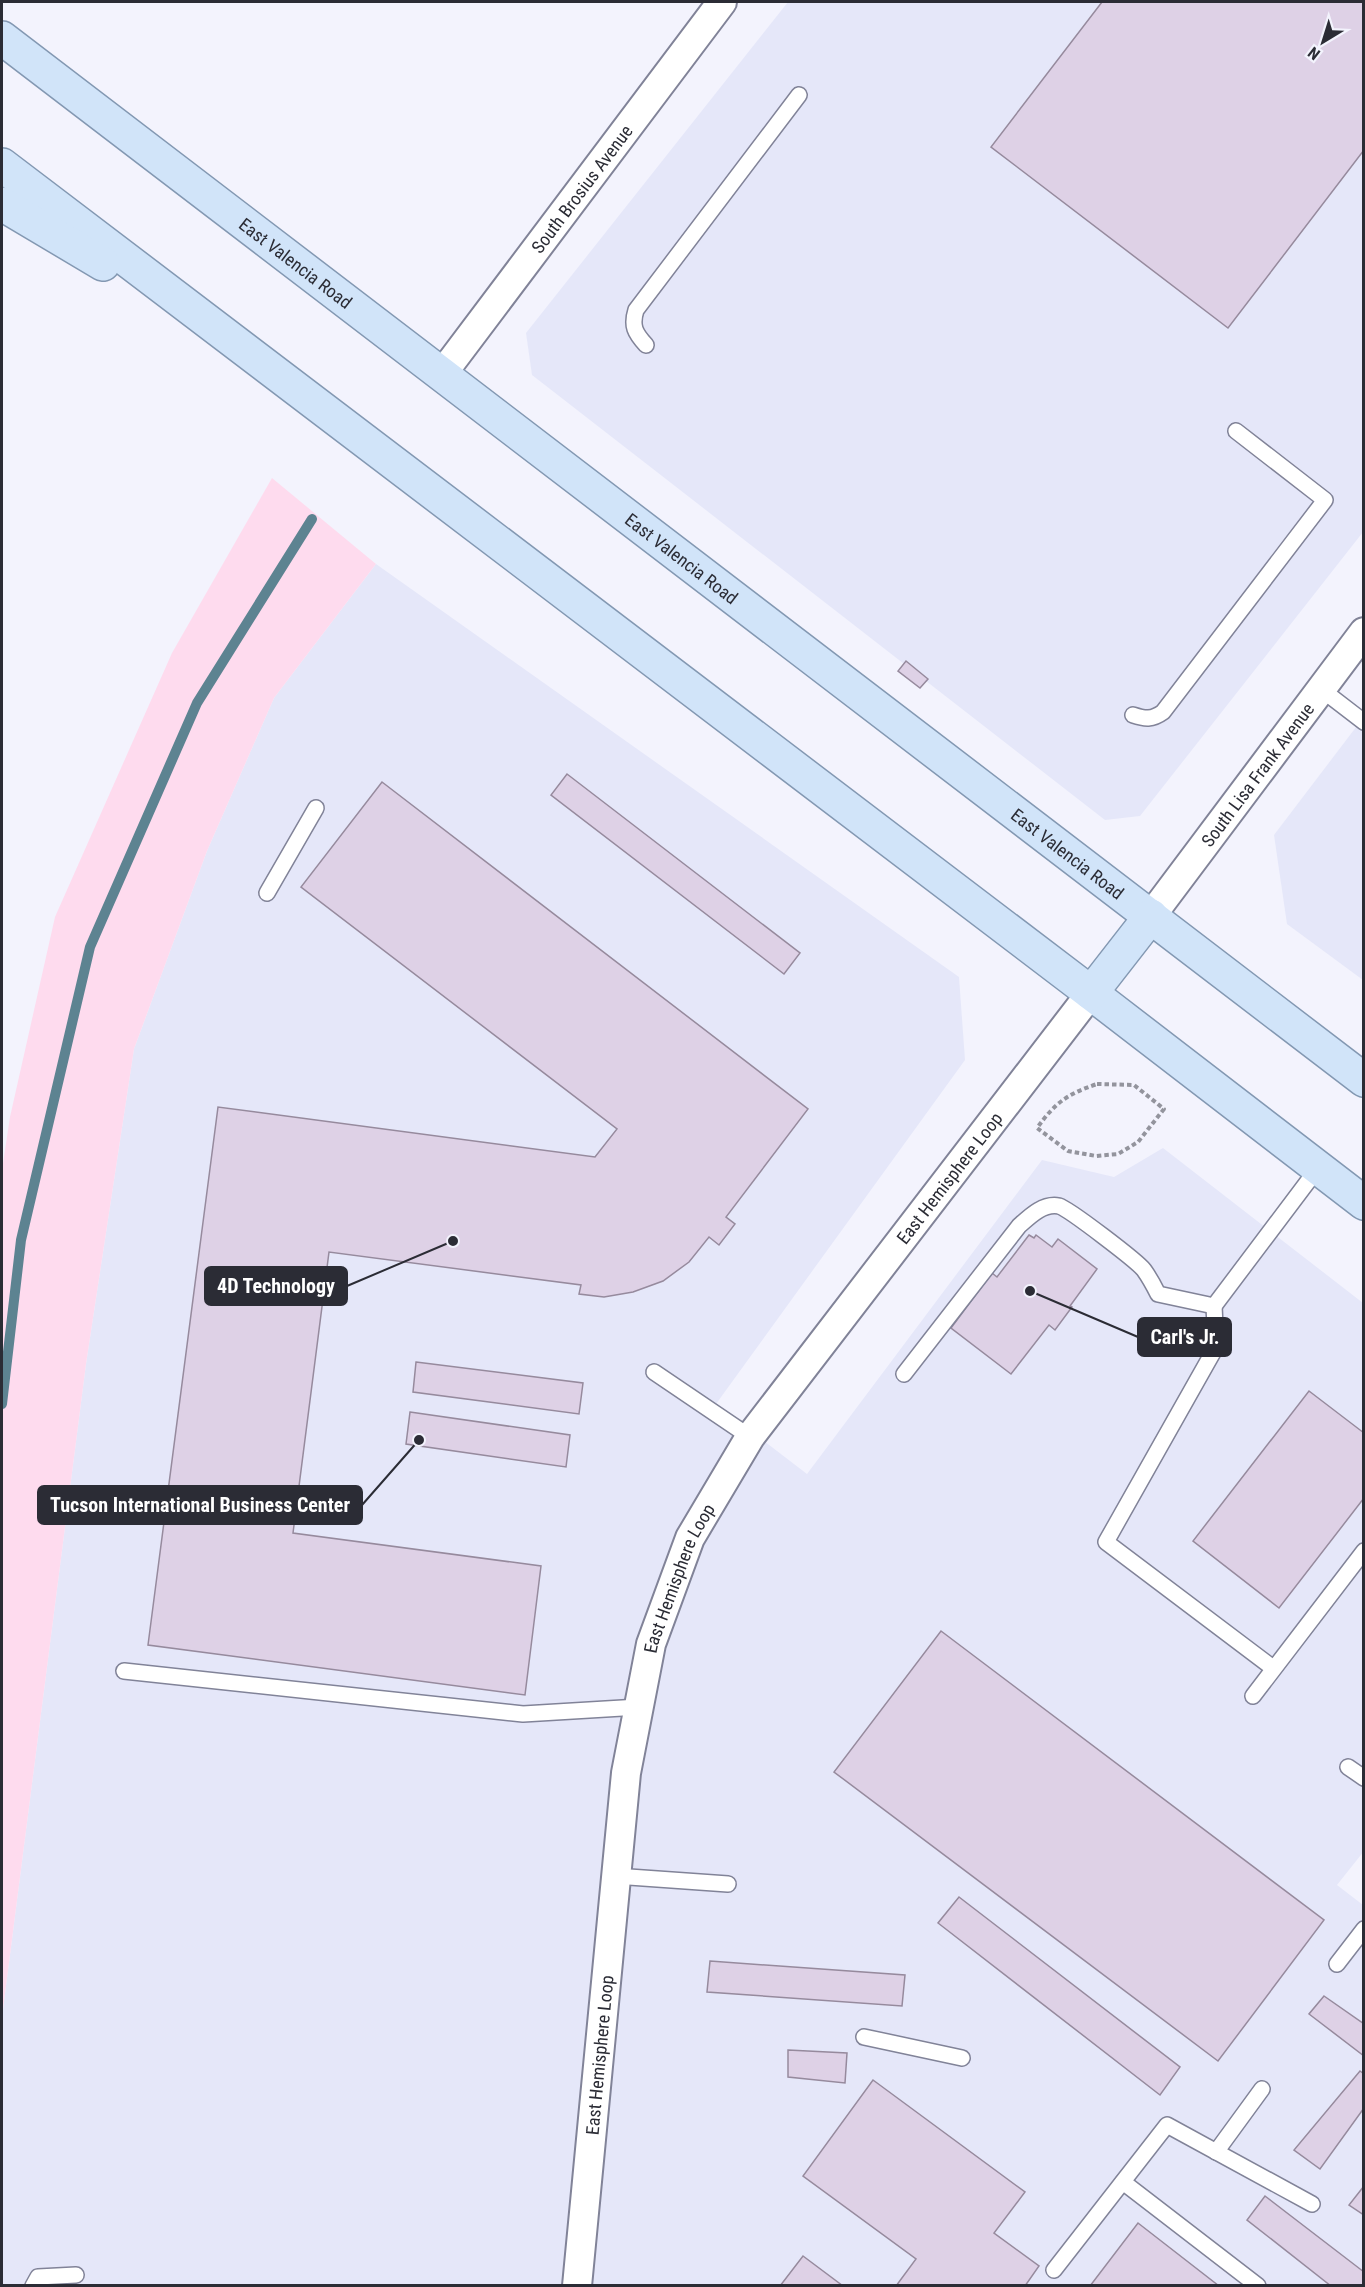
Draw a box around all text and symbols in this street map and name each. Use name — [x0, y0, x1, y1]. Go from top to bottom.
north arrow — [1293, 12, 1353, 72]
text: N — [1304, 43, 1324, 64]
street label: South Brosius Avenue — [527, 121, 636, 257]
street label: East Valencia Road — [235, 213, 356, 313]
street label: East Valencia Road — [621, 508, 742, 608]
street label: South Lisa Frank Avenue — [1197, 699, 1318, 850]
street label: East Valencia Road — [1007, 804, 1128, 903]
street label: East Hemisphere Loop — [892, 1108, 1006, 1248]
callout: 4D Technology — [205, 1267, 347, 1305]
text: 4D Technology — [217, 1274, 335, 1298]
callout: Carl's Jr. — [1138, 1318, 1231, 1356]
text: Carl's Jr. — [1150, 1325, 1220, 1349]
callout: Tucson International Business Center — [38, 1486, 362, 1524]
text: Tucson International Business Center — [50, 1493, 350, 1517]
street label: East Hemisphere Loop — [639, 1499, 719, 1655]
street label: East Hemisphere Loop — [581, 1974, 617, 2136]

